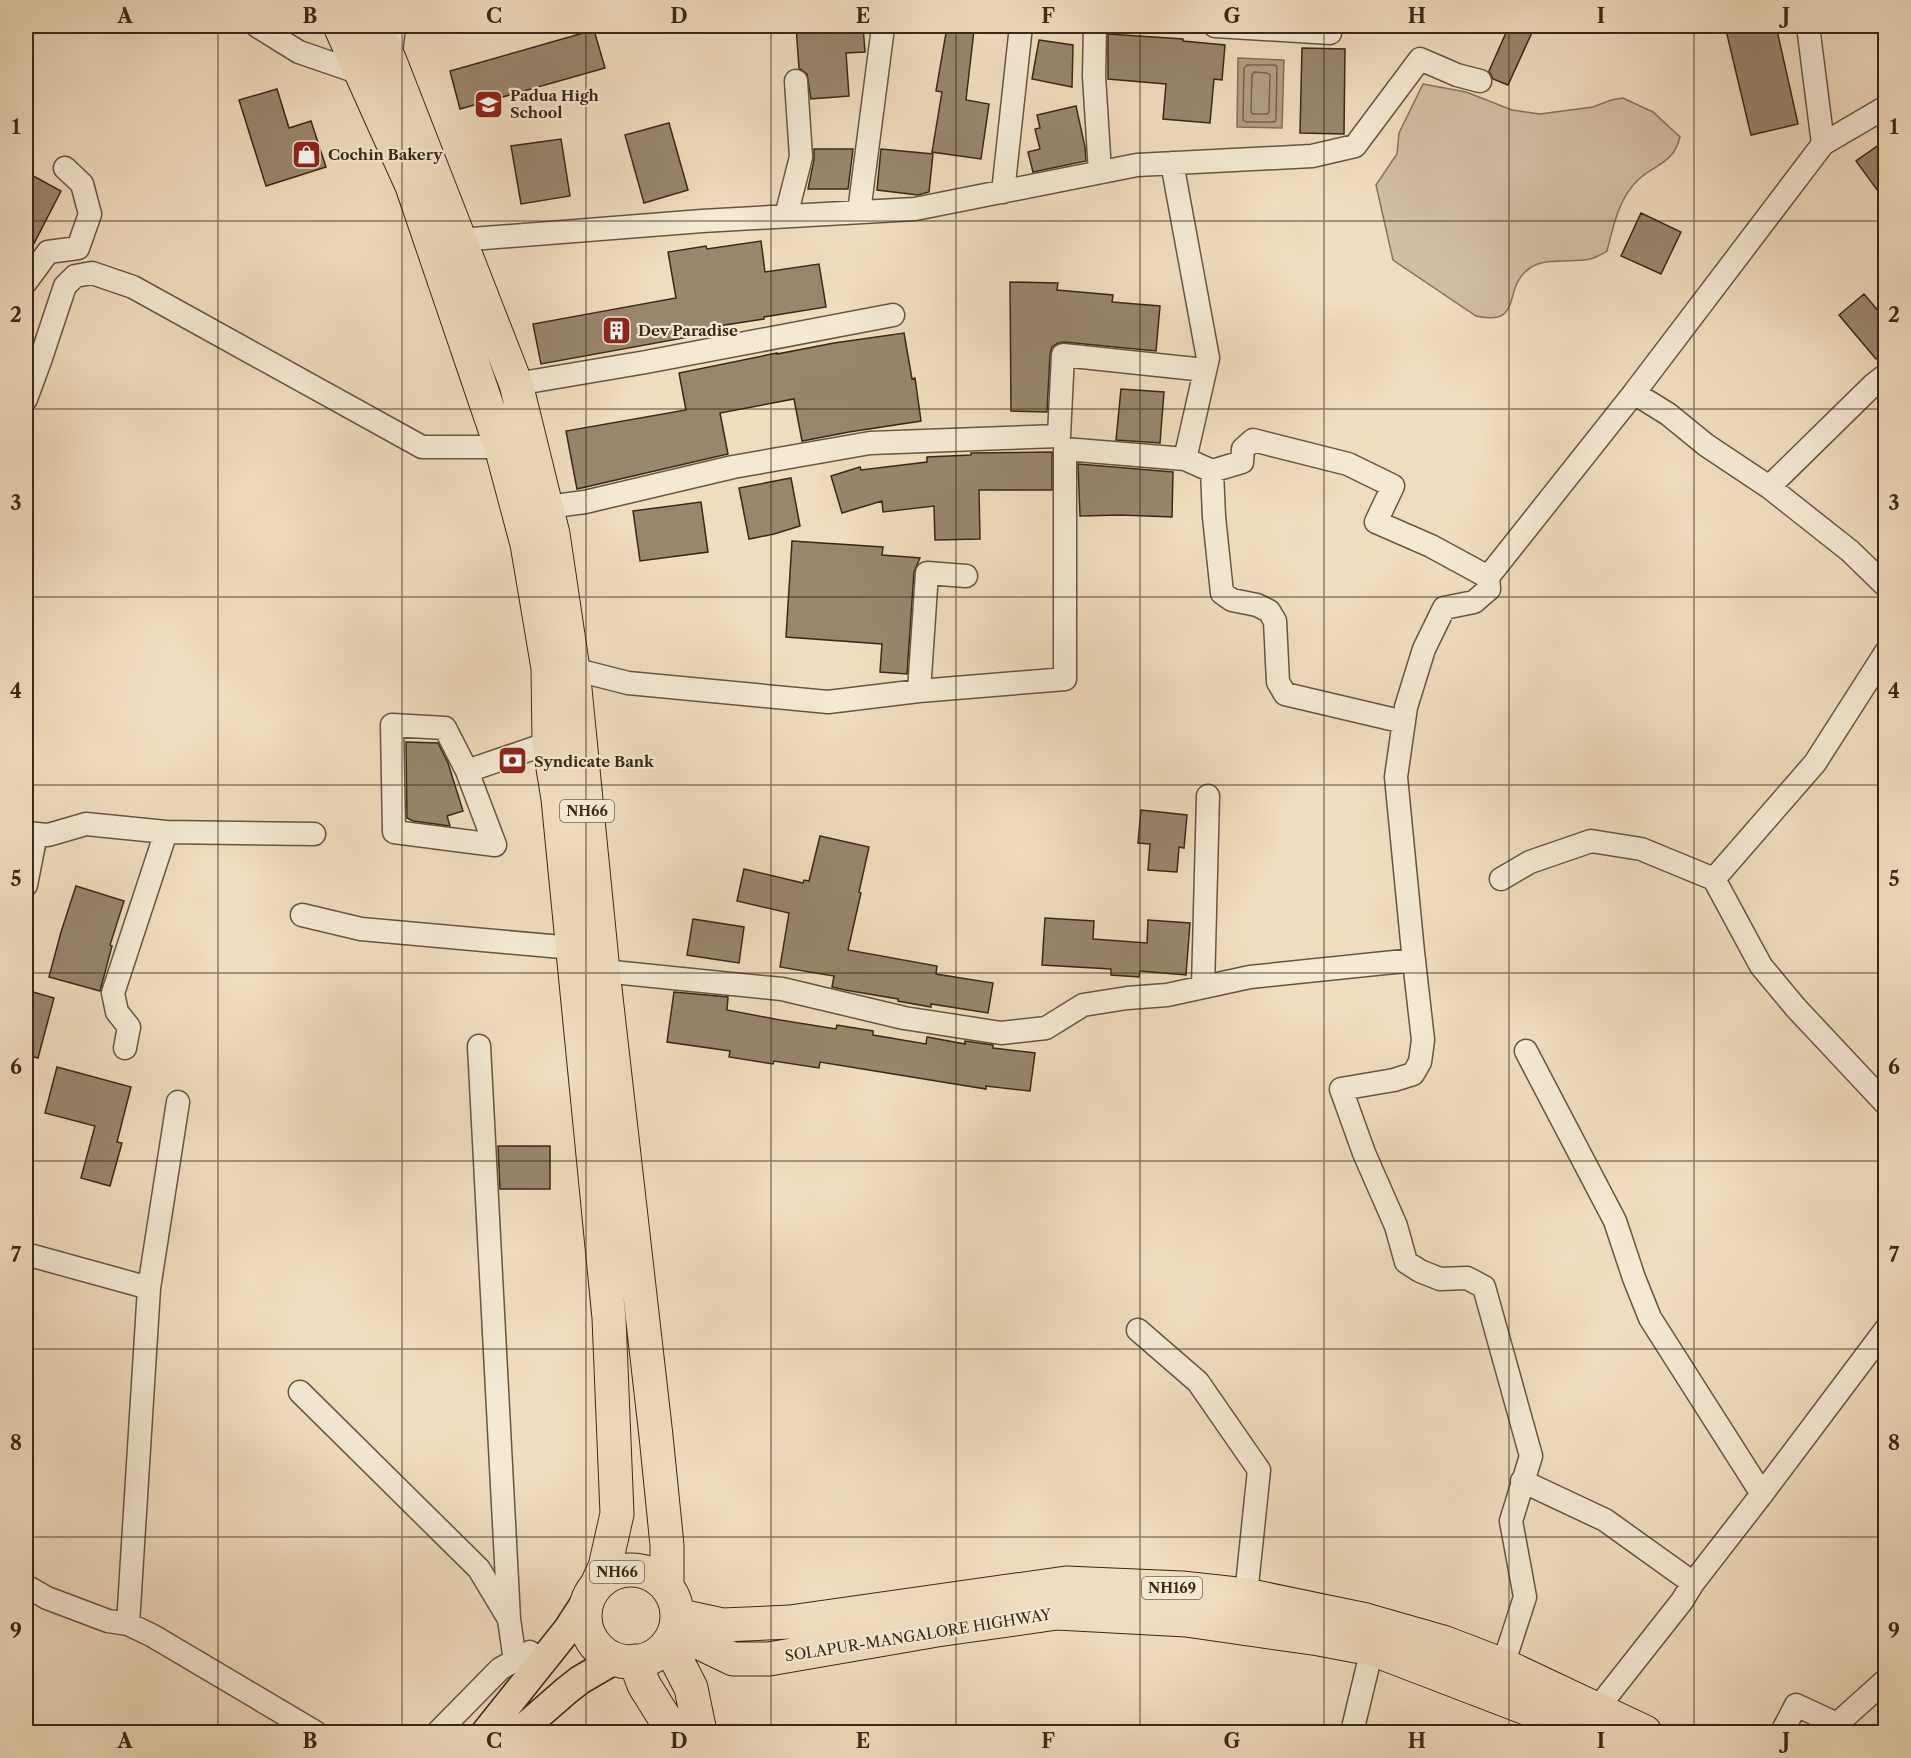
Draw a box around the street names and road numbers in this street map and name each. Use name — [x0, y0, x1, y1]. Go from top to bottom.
road number: NH66 — [560, 800, 614, 822]
road number: NH66 — [590, 1561, 644, 1583]
road number: NH169 — [1142, 1577, 1202, 1599]
street label: SOLAPUR-MANGALORE HIGHWAY — [783, 1604, 1053, 1665]

